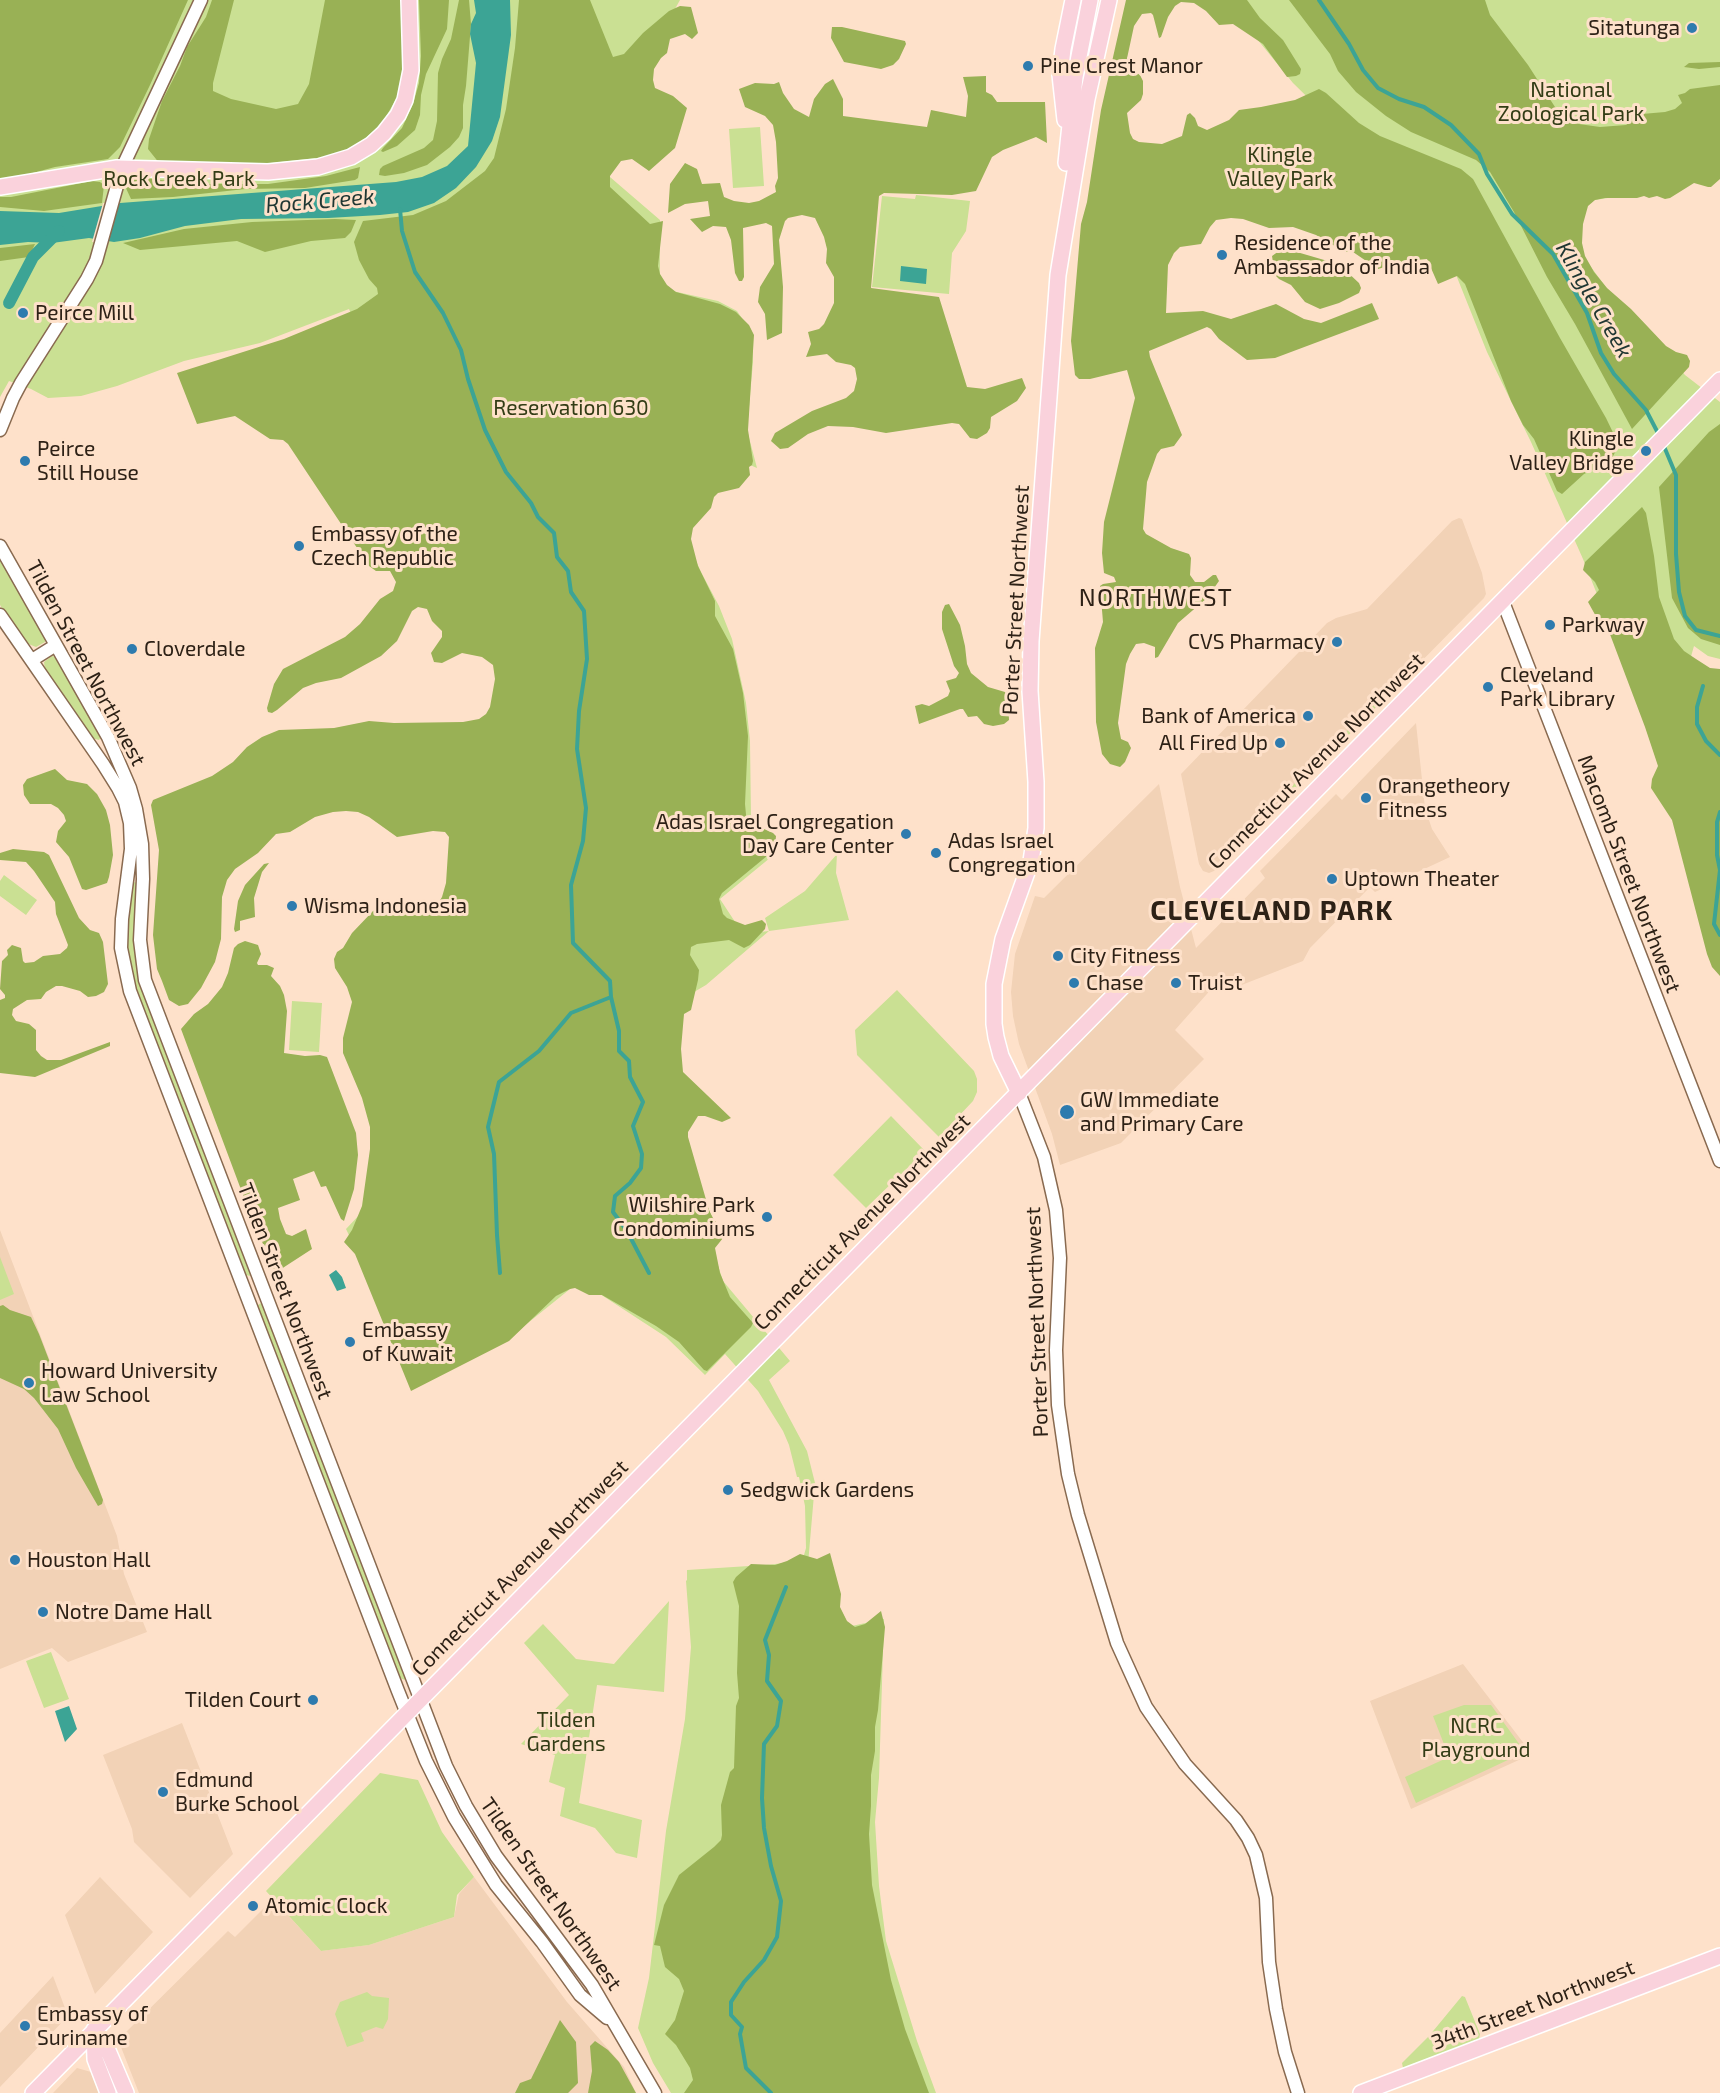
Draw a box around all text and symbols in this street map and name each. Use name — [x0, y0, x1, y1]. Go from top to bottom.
place label: Sitatunga — [1588, 15, 1680, 41]
marker: Sitatunga — [1685, 21, 1699, 35]
place label: Pine Crest Manor — [1040, 53, 1203, 79]
marker: Pine Crest Manor — [1021, 59, 1035, 73]
park label: National Zoological Park — [1498, 77, 1644, 127]
park label: Klingle Valley Park — [1227, 142, 1333, 192]
park label: Rock Creek Park — [103, 166, 255, 192]
water label: Rock Creek — [265, 183, 375, 219]
place label: Residence of the Ambassador of India — [1234, 230, 1430, 280]
water label: Klingle Creek — [1550, 237, 1638, 363]
marker: Residence of the Ambassador of India — [1215, 248, 1229, 262]
place label: Peirce Mill — [35, 300, 134, 326]
marker: Peirce Mill — [16, 306, 30, 320]
park label: Reservation 630 — [493, 395, 649, 421]
place label: Klingle Valley Bridge — [1509, 426, 1634, 476]
place label: Peirce Still House — [37, 436, 139, 486]
marker: Klingle Valley Bridge — [1639, 444, 1653, 458]
marker: Peirce Still House — [18, 454, 32, 468]
street label: Porter Street Northwest — [997, 484, 1035, 716]
place label: Embassy of the Czech Republic — [311, 521, 458, 571]
marker: Embassy of the Czech Republic — [292, 539, 306, 553]
street label: Tilden Street Northwest — [21, 556, 151, 770]
district label: NORTHWEST — [1079, 584, 1233, 612]
place label: Parkway — [1562, 612, 1645, 638]
marker: Parkway — [1543, 618, 1557, 632]
place label: CVS Pharmacy — [1188, 629, 1325, 655]
marker: CVS Pharmacy — [1330, 635, 1344, 649]
place label: Cloverdale — [144, 636, 246, 662]
marker: Cloverdale — [125, 642, 139, 656]
street label: Connecticut Avenue Northwest — [1203, 648, 1429, 874]
place label: Cleveland Park Library — [1500, 662, 1615, 712]
marker: Cleveland Park Library — [1481, 680, 1495, 694]
place label: Bank of America — [1141, 703, 1296, 729]
marker: Bank of America — [1301, 709, 1315, 723]
place label: All Fired Up — [1159, 730, 1268, 756]
marker: All Fired Up — [1273, 736, 1287, 750]
street label: Macomb Street Northwest — [1572, 752, 1686, 996]
place label: Orangetheory Fitness — [1378, 773, 1510, 823]
marker: Orangetheory Fitness — [1359, 791, 1373, 805]
place label: Adas Israel Congregation Day Care Center — [656, 809, 894, 859]
marker: Adas Israel Congregation Day Care Center — [899, 827, 913, 841]
place label: Adas Israel Congregation — [948, 828, 1076, 878]
marker: Adas Israel Congregation — [929, 846, 943, 860]
place label: Uptown Theater — [1344, 866, 1499, 892]
marker: Uptown Theater — [1325, 872, 1339, 886]
place label: Wisma Indonesia — [304, 893, 467, 919]
district label: CLEVELAND PARK — [1150, 895, 1394, 927]
marker: Wisma Indonesia — [285, 899, 299, 913]
place label: City Fitness — [1070, 943, 1180, 969]
marker: City Fitness — [1051, 949, 1065, 963]
place label: Chase — [1086, 970, 1144, 996]
place label: Truist — [1188, 970, 1243, 996]
marker: Chase — [1067, 976, 1081, 990]
marker: Truist — [1169, 976, 1183, 990]
place label: GW Immediate and Primary Care — [1080, 1087, 1244, 1137]
marker: GW Immediate and Primary Care — [1058, 1103, 1076, 1121]
street label: Connecticut Avenue Northwest — [749, 1109, 975, 1335]
street label: Tilden Street Northwest — [232, 1179, 338, 1403]
place label: Wilshire Park Condominiums — [613, 1192, 755, 1242]
street label: Porter Street Northwest — [1020, 1206, 1054, 1438]
marker: Wilshire Park Condominiums — [760, 1210, 774, 1224]
place label: Embassy of Kuwait — [362, 1317, 453, 1367]
marker: Embassy of Kuwait — [343, 1335, 357, 1349]
place label: Howard University Law School — [41, 1358, 218, 1408]
marker: Howard University Law School — [22, 1376, 36, 1390]
street label: Connecticut Avenue Northwest — [407, 1455, 633, 1681]
place label: Sedgwick Gardens — [740, 1477, 914, 1503]
marker: Sedgwick Gardens — [721, 1483, 735, 1497]
place label: Houston Hall — [27, 1547, 150, 1573]
marker: Houston Hall — [8, 1553, 22, 1567]
place label: Notre Dame Hall — [55, 1599, 212, 1625]
marker: Notre Dame Hall — [36, 1605, 50, 1619]
place label: Tilden Court — [185, 1687, 301, 1713]
marker: Tilden Court — [306, 1693, 320, 1707]
park label: Tilden Gardens — [526, 1707, 606, 1757]
park label: NCRC Playground — [1421, 1713, 1531, 1763]
place label: Edmund Burke School — [175, 1767, 299, 1817]
marker: Edmund Burke School — [156, 1785, 170, 1799]
street label: Tilden Street Northwest — [475, 1793, 627, 1995]
place label: Atomic Clock — [265, 1893, 387, 1919]
marker: Atomic Clock — [246, 1899, 260, 1913]
street label: 34th Street Northwest — [1428, 1955, 1638, 2055]
place label: Embassy of Suriname — [37, 2001, 148, 2051]
marker: Embassy of Suriname — [18, 2019, 32, 2033]

